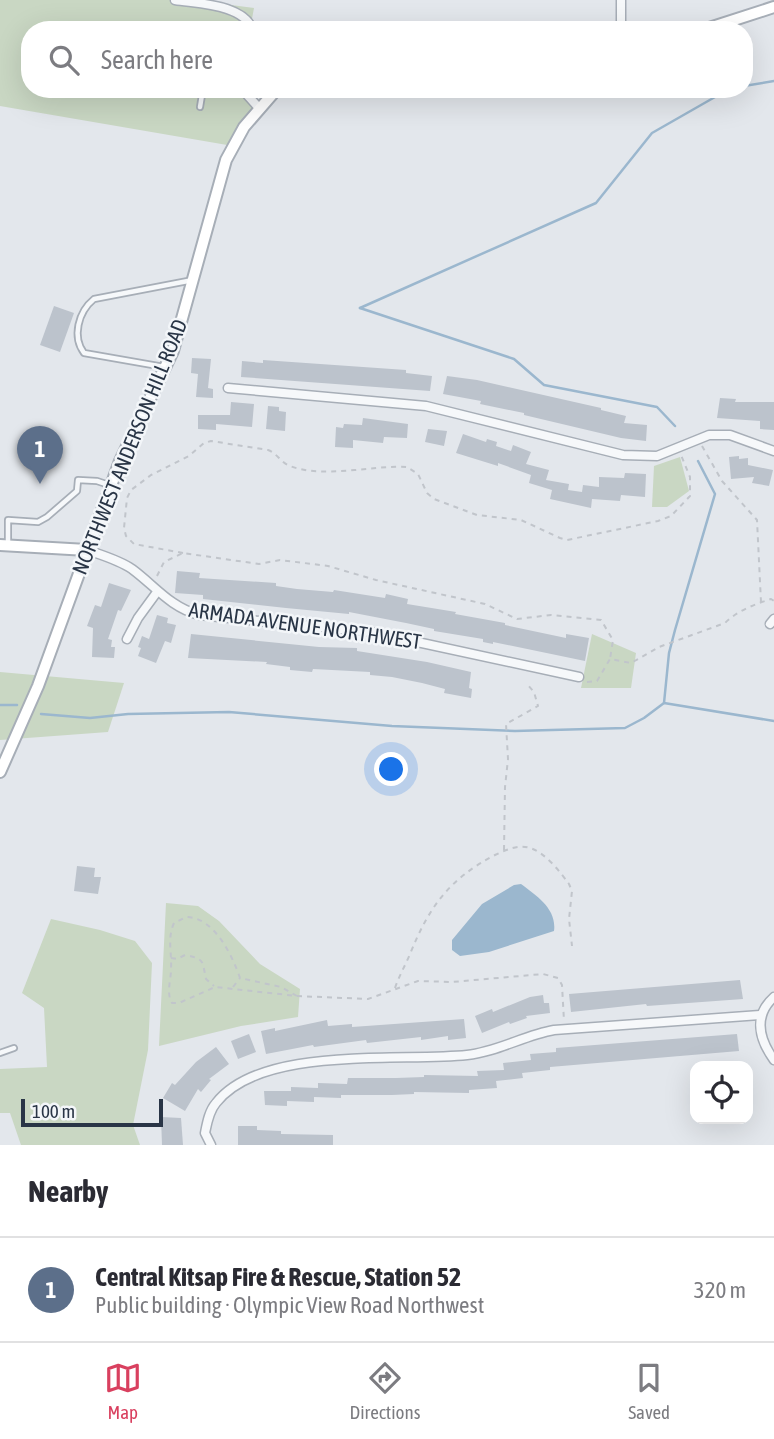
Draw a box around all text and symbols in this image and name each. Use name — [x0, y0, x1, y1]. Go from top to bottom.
search box — [21, 21, 753, 98]
icon: search — [45, 41, 83, 79]
text: Search here — [101, 45, 213, 75]
street label: NORTHWEST ANDERSON HILL ROAD — [67, 315, 191, 578]
pin: 1 — [17, 426, 63, 484]
street label: ARMADA AVENUE NORTHWEST — [187, 597, 423, 653]
your location — [374, 752, 408, 786]
map controls — [690, 1061, 753, 1124]
button: locate — [690, 1061, 753, 1124]
scale bar — [21, 1096, 163, 1128]
text: 100 m — [32, 1100, 75, 1122]
text: Nearby — [28, 1174, 108, 1208]
text: Central Kitsap Fire & Rescue, Station 52 — [95, 1262, 461, 1292]
text: 1 — [46, 1277, 56, 1303]
text: 320 m — [694, 1277, 746, 1303]
text: Public building · Olympic View Road Northwest — [95, 1292, 484, 1318]
tab: Map — [104, 1359, 142, 1423]
tab: Directions — [350, 1359, 420, 1423]
tab: Saved — [628, 1359, 670, 1423]

